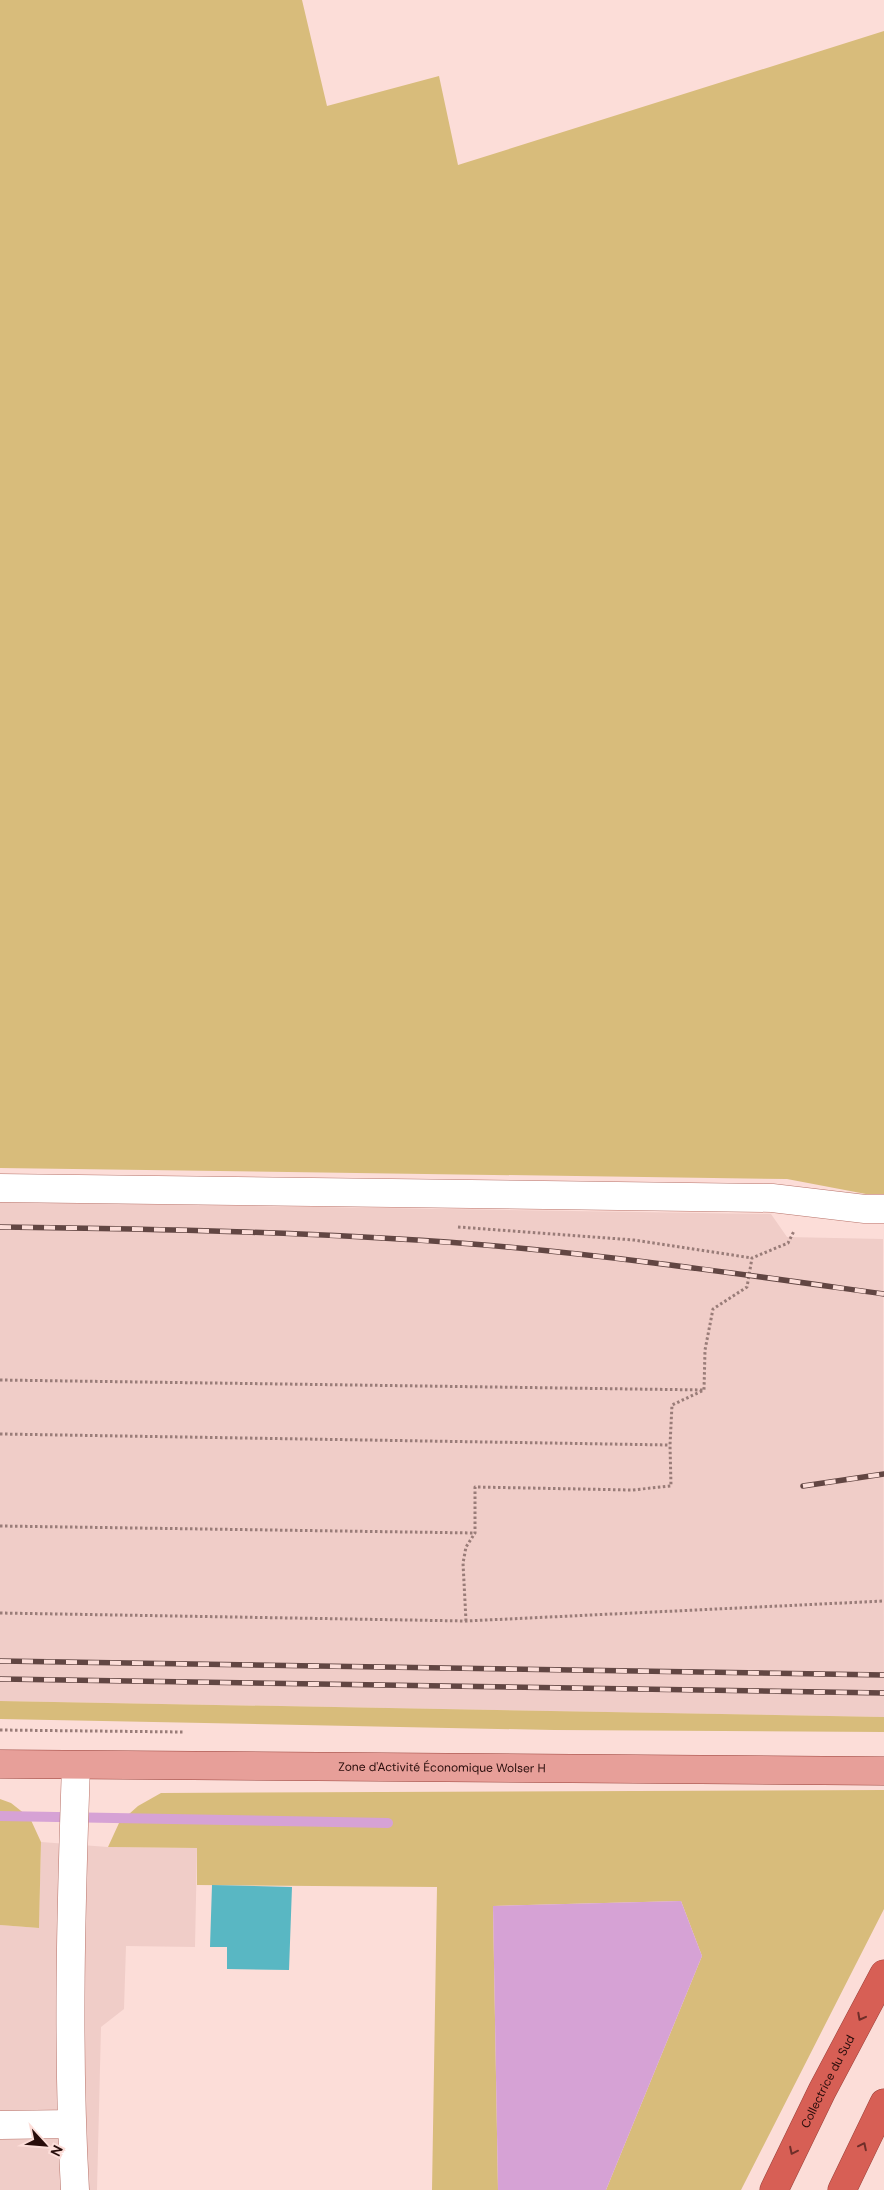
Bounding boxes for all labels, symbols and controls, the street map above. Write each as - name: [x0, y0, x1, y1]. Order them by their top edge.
- street label: Zone d'Activité Économique Wolser H: [338, 1759, 546, 1776]
- one-way arrow: [857, 2011, 867, 2020]
- street label: Collectrice du Sud: [797, 2032, 858, 2131]
- north arrow: [20, 2120, 70, 2170]
- text: N: [46, 2142, 67, 2159]
- one-way arrow: [857, 2142, 867, 2151]
- one-way arrow: [789, 2145, 799, 2154]

